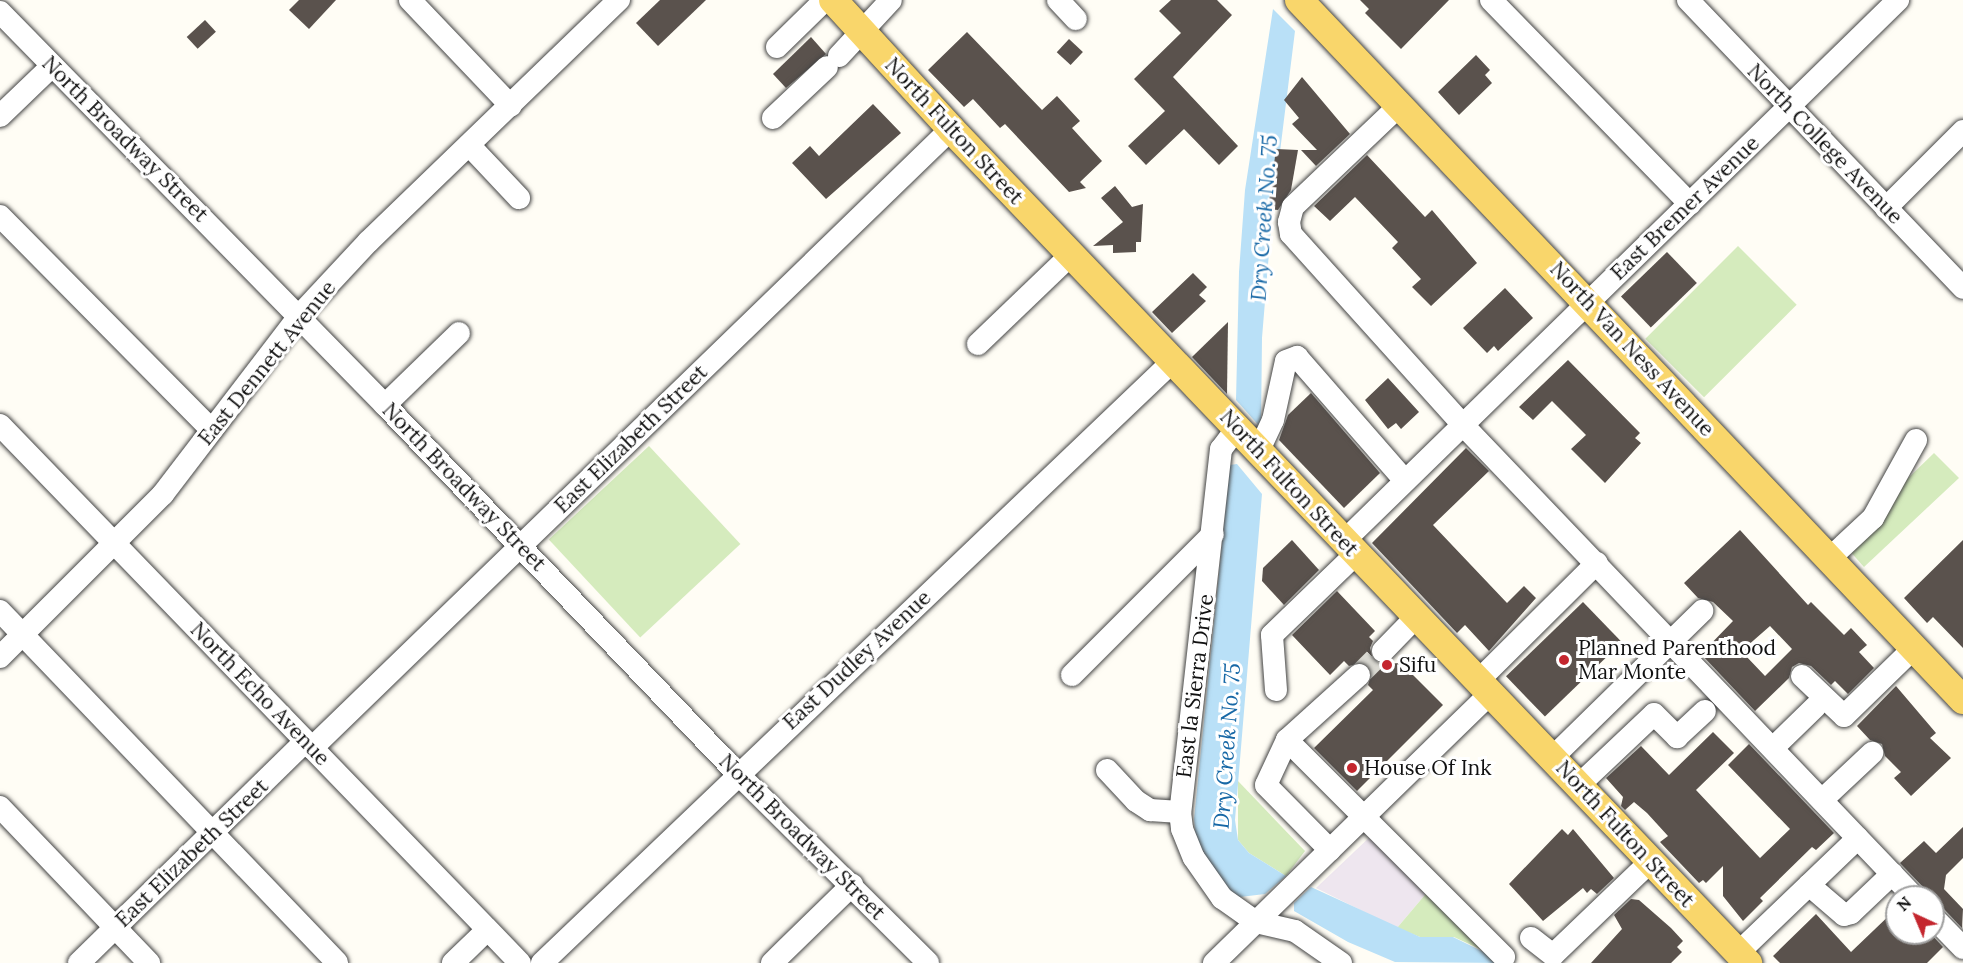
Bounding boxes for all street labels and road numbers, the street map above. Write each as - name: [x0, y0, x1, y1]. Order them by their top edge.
- street label: North Broadway Street: [37, 51, 213, 227]
- street label: North Fulton Street: [880, 52, 1028, 210]
- street label: North College Avenue: [1742, 59, 1908, 229]
- street label: East Bremer Avenue: [1606, 131, 1764, 285]
- street label: North Van Ness Avenue: [1545, 257, 1719, 441]
- street label: East Dennett Avenue: [193, 276, 341, 450]
- street label: East Elizabeth Street: [549, 360, 713, 518]
- street label: North Broadway Street: [377, 398, 551, 576]
- street label: North Fulton Street: [1215, 404, 1363, 562]
- street label: East Dudley Avenue: [778, 585, 936, 735]
- street label: East la Sierra Drive: [1171, 592, 1219, 780]
- street label: North Echo Avenue: [185, 617, 335, 771]
- street label: North Broadway Street: [714, 749, 890, 925]
- street label: North Fulton Street: [1551, 755, 1699, 913]
- street label: East Elizabeth Street: [110, 774, 274, 932]

